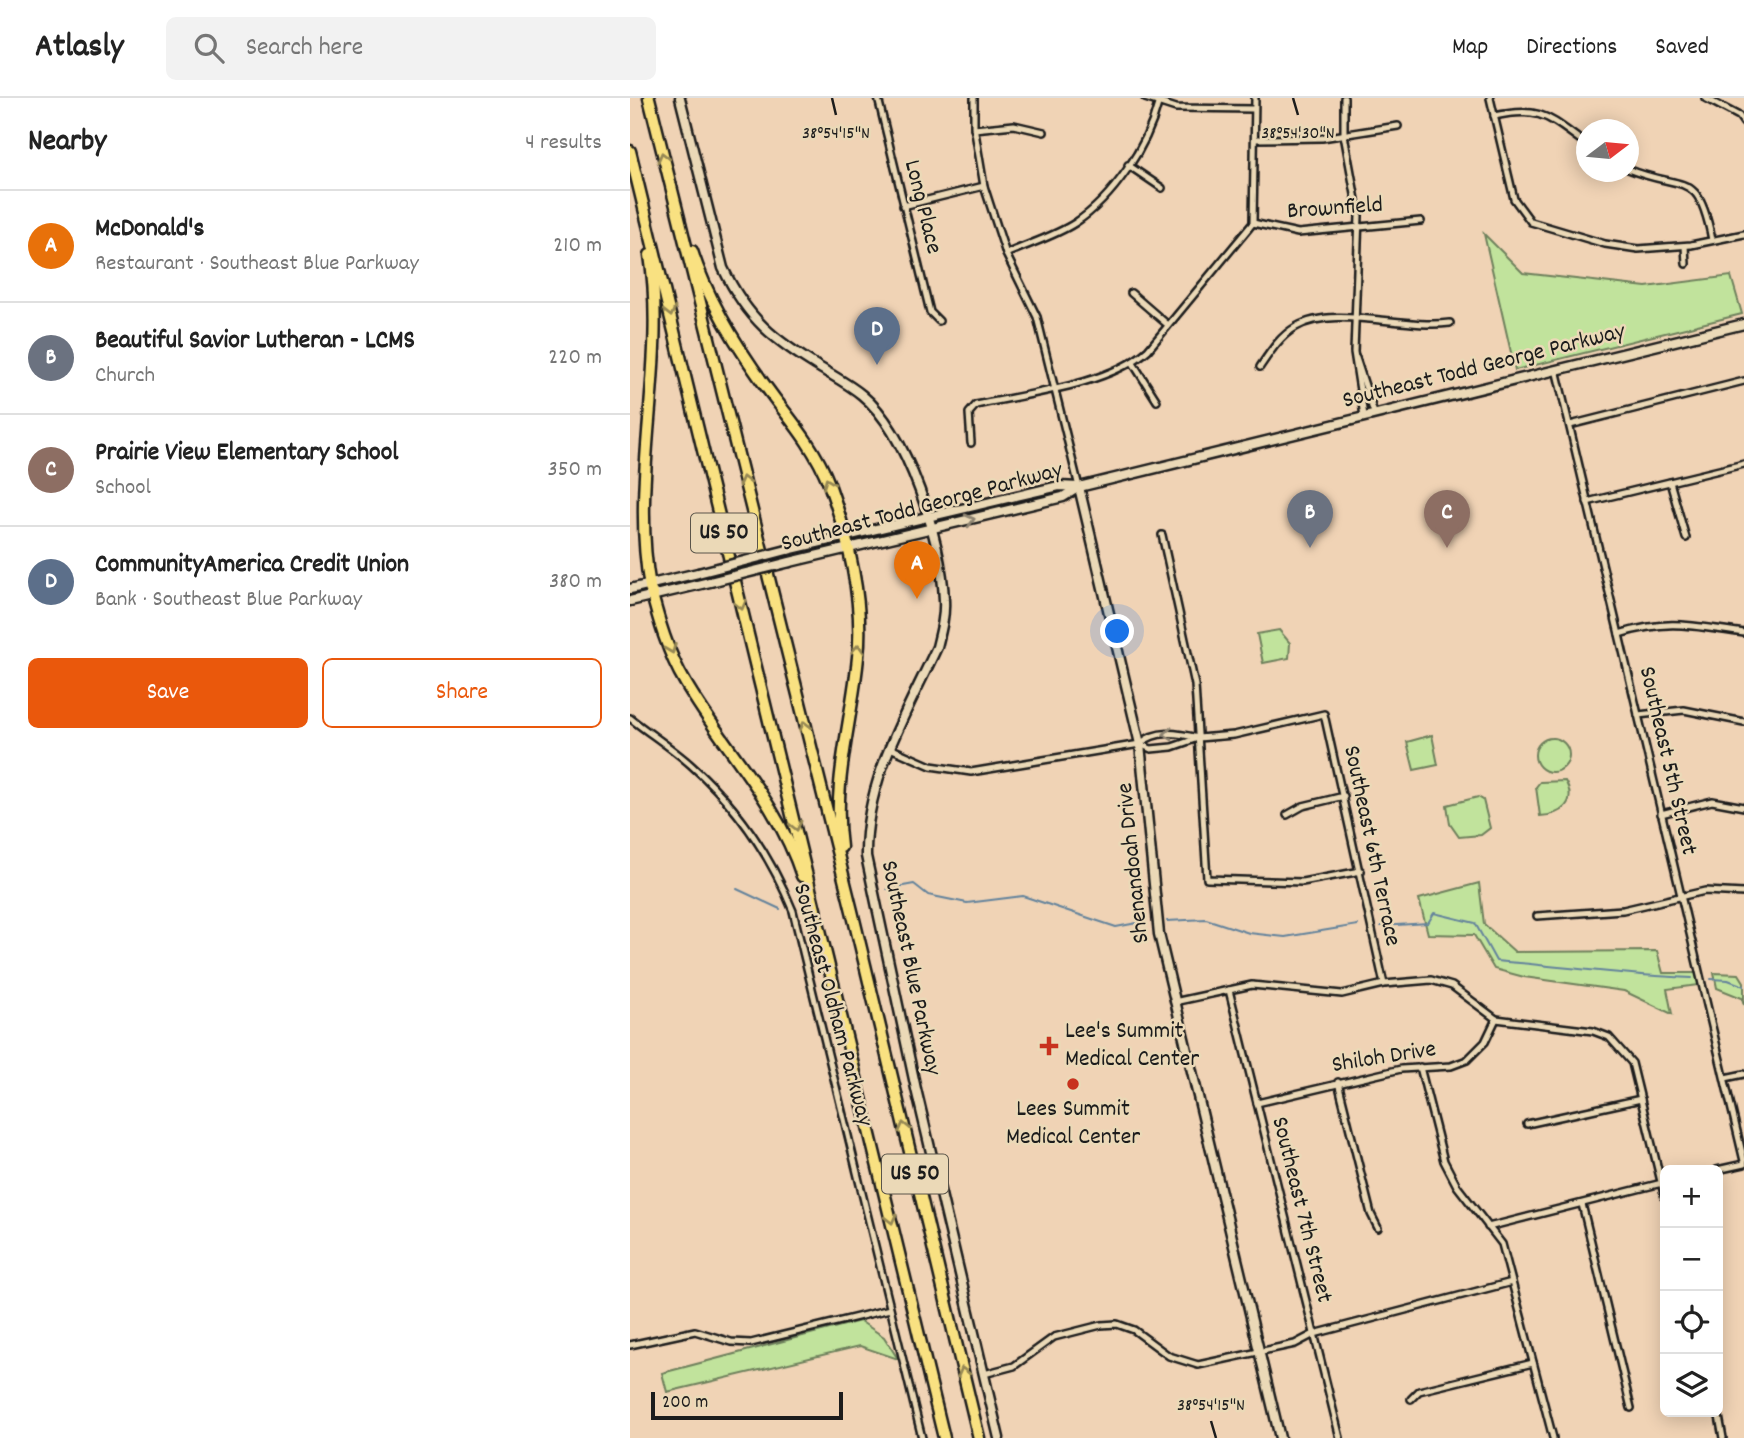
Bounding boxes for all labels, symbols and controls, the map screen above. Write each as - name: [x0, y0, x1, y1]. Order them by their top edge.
- search box: [166, 17, 656, 80]
- text: Atlasly: [35, 25, 124, 72]
- icon: search: [190, 29, 228, 67]
- text: Search here: [246, 30, 363, 67]
- text: Map: [1452, 31, 1488, 65]
- text: Directions: [1526, 31, 1617, 65]
- text: Saved: [1655, 31, 1709, 65]
- north arrow: [1576, 119, 1639, 182]
- text: Nearby: [28, 122, 106, 165]
- text: 38°54'15"N: [802, 122, 870, 147]
- text: 38°54'30"N: [1261, 122, 1335, 147]
- text: 4 results: [525, 127, 602, 160]
- one-way arrow: [657, 151, 671, 163]
- street label: Long Place: [894, 156, 950, 258]
- street label: Brownfield: [1286, 189, 1384, 229]
- text: McDonald's: [95, 211, 204, 248]
- text: A: [45, 230, 57, 263]
- text: 210 m: [553, 230, 602, 263]
- text: Restaurant · Southeast Blue Parkway: [95, 248, 419, 281]
- one-way arrow: [662, 306, 676, 318]
- pin: D: [854, 307, 900, 365]
- street label: Southeast Todd George Parkway: [1339, 315, 1630, 419]
- text: Beautiful Savior Lutheran - LCMS: [95, 323, 415, 360]
- text: B: [46, 342, 56, 375]
- text: 220 m: [548, 342, 602, 375]
- text: Church: [95, 360, 155, 393]
- text: Prairie View Elementary School: [95, 435, 398, 472]
- text: C: [45, 454, 57, 487]
- text: 350 m: [548, 454, 602, 487]
- street label: Southeast Todd George Parkway: [778, 454, 1068, 562]
- text: School: [95, 472, 151, 505]
- one-way arrow: [738, 475, 752, 487]
- one-way arrow: [822, 478, 836, 490]
- pin: B: [1287, 490, 1333, 548]
- pin: C: [1424, 490, 1470, 548]
- road number: US 50: [691, 514, 757, 552]
- one-way arrow: [964, 514, 976, 528]
- pin: A: [894, 541, 940, 599]
- text: CommunityAmerica Credit Union: [95, 547, 409, 584]
- text: D: [45, 566, 57, 599]
- text: 380 m: [549, 566, 602, 599]
- text: Bank · Southeast Blue Parkway: [95, 584, 362, 617]
- one-way arrow: [733, 599, 748, 611]
- your location: [1100, 614, 1134, 648]
- one-way arrow: [663, 642, 677, 654]
- one-way arrow: [851, 643, 866, 654]
- button: Save: [28, 658, 308, 728]
- button: Share: [322, 658, 602, 728]
- street label: Southeast 5th Street: [1629, 663, 1705, 859]
- one-way arrow: [799, 720, 813, 732]
- one-way arrow: [1162, 726, 1173, 741]
- street label: Southeast 6th Terrace: [1333, 743, 1409, 949]
- street label: Shenandoah Drive: [1109, 781, 1159, 945]
- one-way arrow: [788, 820, 802, 832]
- street label: Southeast Blue Parkway: [871, 858, 950, 1080]
- street label: Southeast Oldham Parkway: [783, 880, 881, 1131]
- place label: Lee's Summit Medical Center: [1065, 1015, 1199, 1077]
- street label: Shiloh Drive: [1329, 1033, 1439, 1083]
- marker: Lee's Summit Medical Center: [1039, 1036, 1059, 1056]
- marker: Lees Summit Medical Center: [1065, 1076, 1081, 1092]
- place label: Lees Summit Medical Center: [1006, 1093, 1140, 1155]
- street label: Southeast 7th Street: [1261, 1113, 1341, 1307]
- one-way arrow: [898, 1121, 912, 1133]
- road number: US 50: [882, 1154, 948, 1194]
- map controls: [1660, 1165, 1723, 1417]
- button: +: [1660, 1165, 1723, 1228]
- one-way arrow: [883, 1213, 898, 1225]
- button: −: [1660, 1228, 1723, 1291]
- button: locate: [1660, 1291, 1723, 1354]
- button: layers: [1660, 1354, 1723, 1417]
- one-way arrow: [957, 1366, 971, 1378]
- scale bar: [651, 1389, 844, 1421]
- text: 200 m: [662, 1390, 708, 1417]
- text: 38°54'15"N: [1177, 1394, 1245, 1419]

